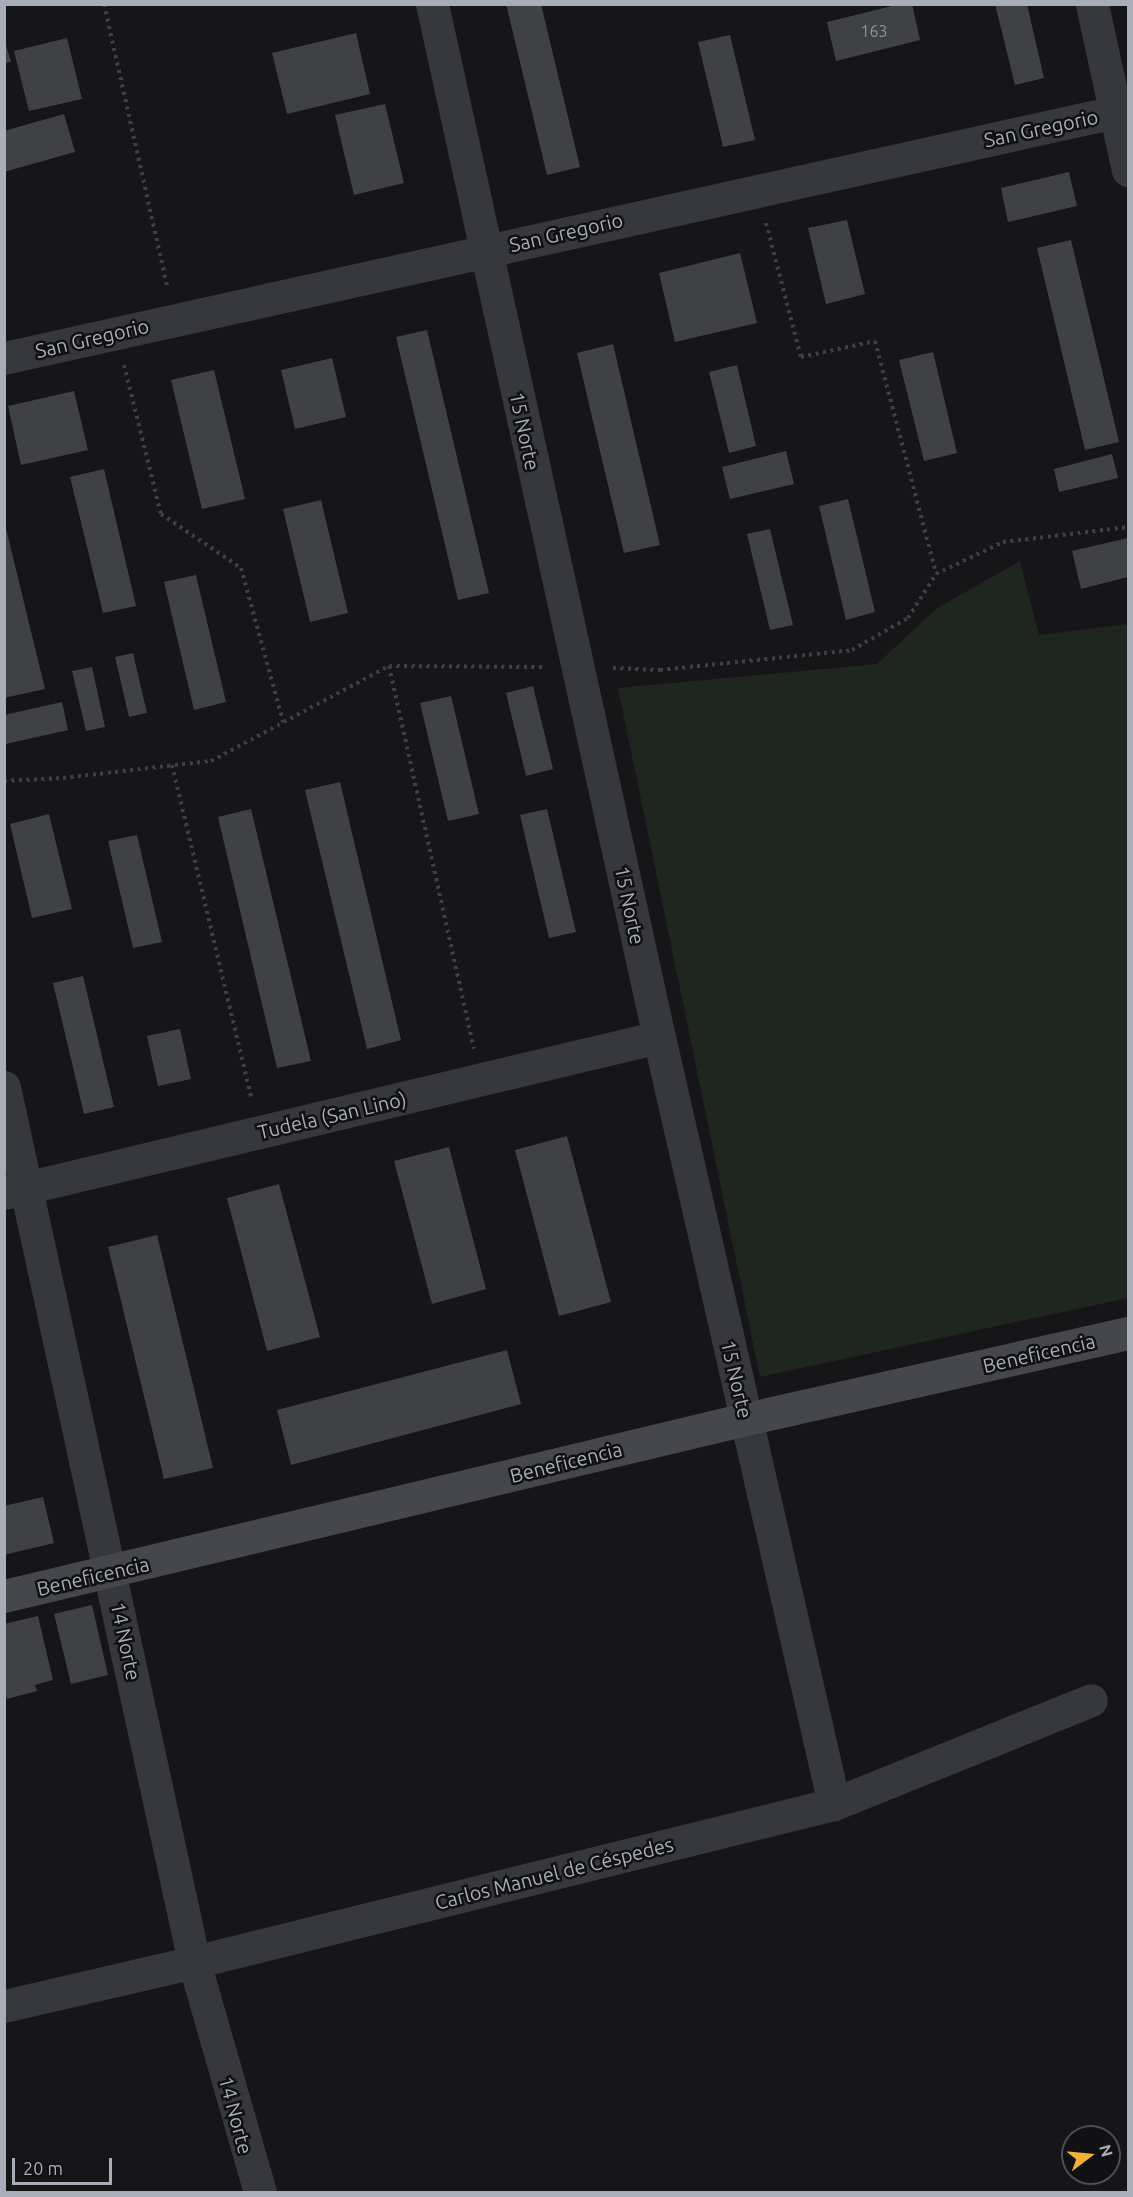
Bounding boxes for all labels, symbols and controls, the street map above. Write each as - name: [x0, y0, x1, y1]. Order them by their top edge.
- house number: 163: [860, 21, 888, 41]
- street label: San Gregorio: [982, 104, 1100, 152]
- street label: San Gregorio: [507, 207, 625, 257]
- street label: San Gregorio: [33, 313, 151, 363]
- street label: 15 Norte: [505, 390, 545, 472]
- street label: 15 Norte: [610, 864, 650, 946]
- street label: Tudela (San Lino): [255, 1086, 409, 1144]
- street label: Beneficencia: [980, 1328, 1098, 1378]
- street label: 15 Norte: [716, 1338, 758, 1420]
- street label: Beneficencia: [507, 1436, 625, 1488]
- street label: Beneficencia: [34, 1551, 152, 1601]
- street label: 14 Norte: [106, 1600, 146, 1682]
- street label: Carlos Manuel de Céspedes: [432, 1832, 676, 1914]
- street label: 14 Norte: [214, 2073, 258, 2157]
- north arrow: [1061, 2125, 1121, 2185]
- text: N: [1096, 2142, 1117, 2159]
- scale bar: [15, 2146, 116, 2184]
- text: 20 m: [23, 2158, 63, 2178]

